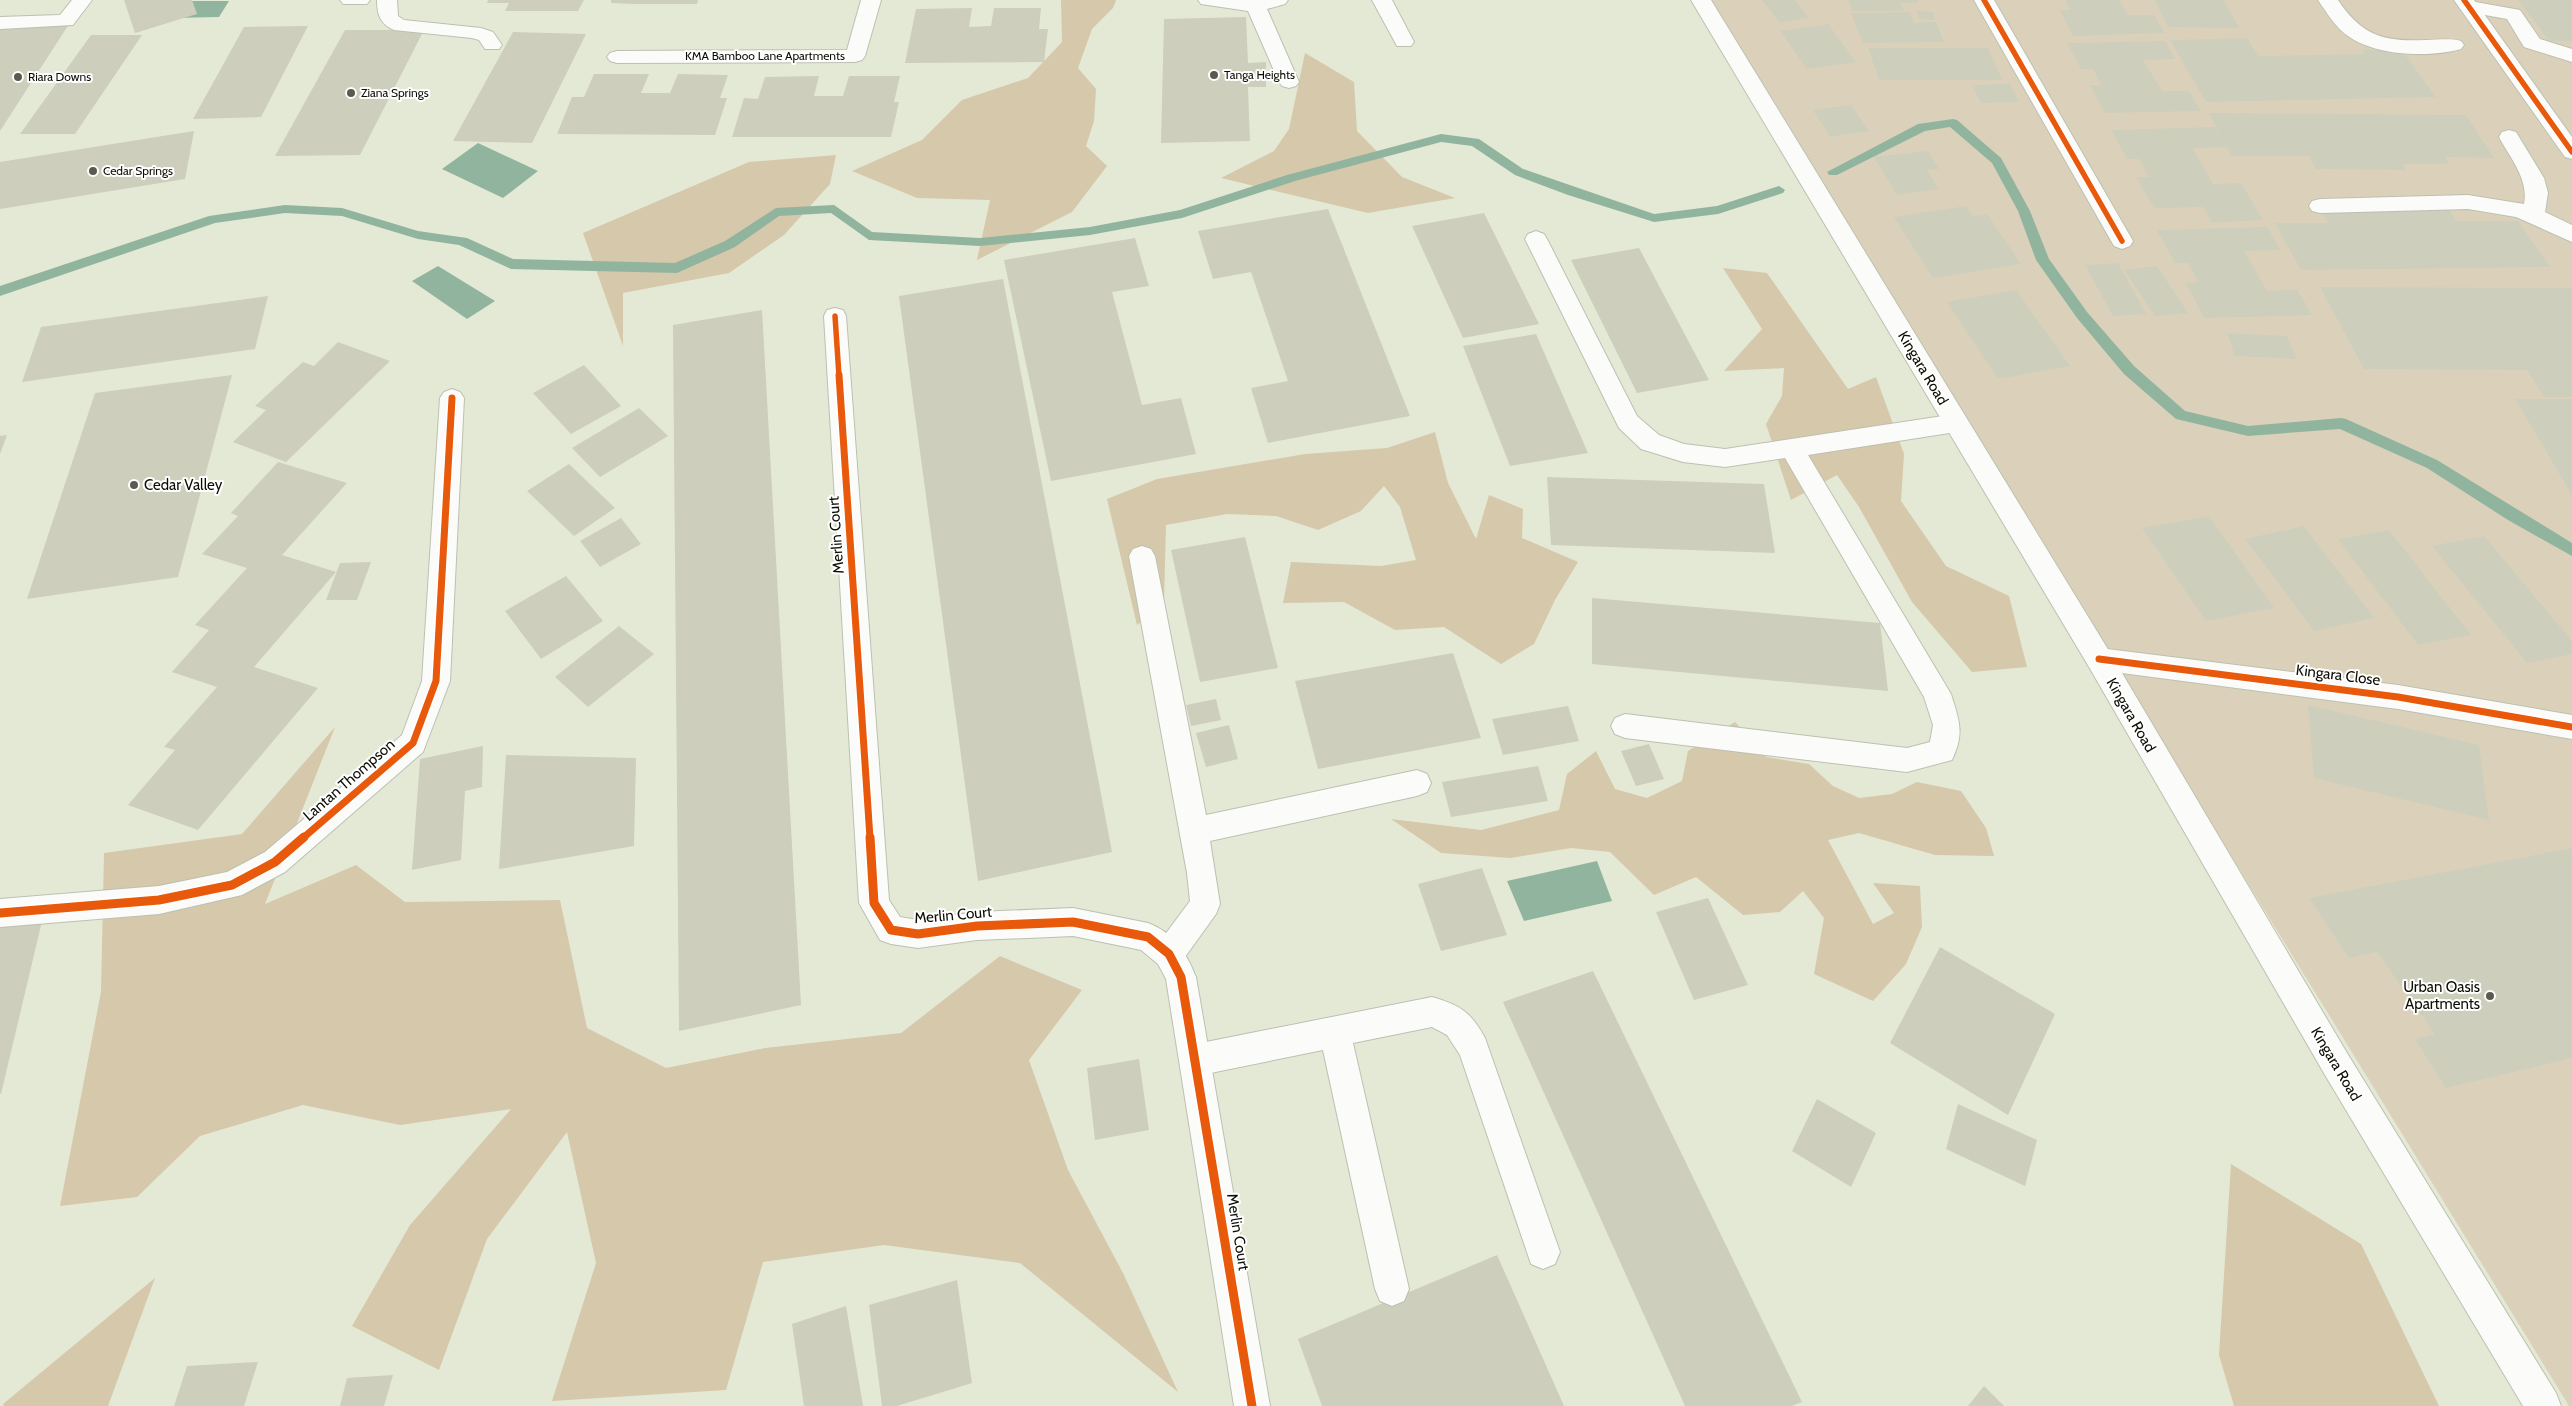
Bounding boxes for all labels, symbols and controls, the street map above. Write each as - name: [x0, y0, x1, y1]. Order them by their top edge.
- street label: KMA Bamboo Lane Apartments: [685, 48, 845, 63]
- place label: Tanga Heights: [1224, 67, 1295, 82]
- place label: Riara Downs: [28, 69, 91, 84]
- marker: Tanga Heights: [1208, 69, 1220, 81]
- marker: Riara Downs: [12, 71, 24, 83]
- place label: Ziana Springs: [361, 85, 429, 100]
- marker: Ziana Springs: [345, 87, 357, 99]
- place label: Cedar Springs: [103, 163, 173, 178]
- marker: Cedar Springs: [87, 165, 99, 177]
- street label: Kingara Road: [1894, 328, 1952, 408]
- place label: Cedar Valley: [144, 476, 223, 494]
- marker: Cedar Valley: [128, 479, 140, 491]
- street label: Merlin Court: [824, 496, 848, 574]
- street label: Kingara Close: [2295, 661, 2382, 689]
- street label: Kingara Road: [2102, 675, 2160, 755]
- street label: Lantan Thompson: [299, 735, 399, 825]
- street label: Merlin Court: [913, 903, 993, 927]
- place label: Urban Oasis Apartments: [2403, 978, 2480, 1013]
- marker: Urban Oasis Apartments: [2484, 990, 2496, 1002]
- street label: Kingara Road: [2307, 1024, 2365, 1104]
- street label: Merlin Court: [1223, 1192, 1253, 1272]

